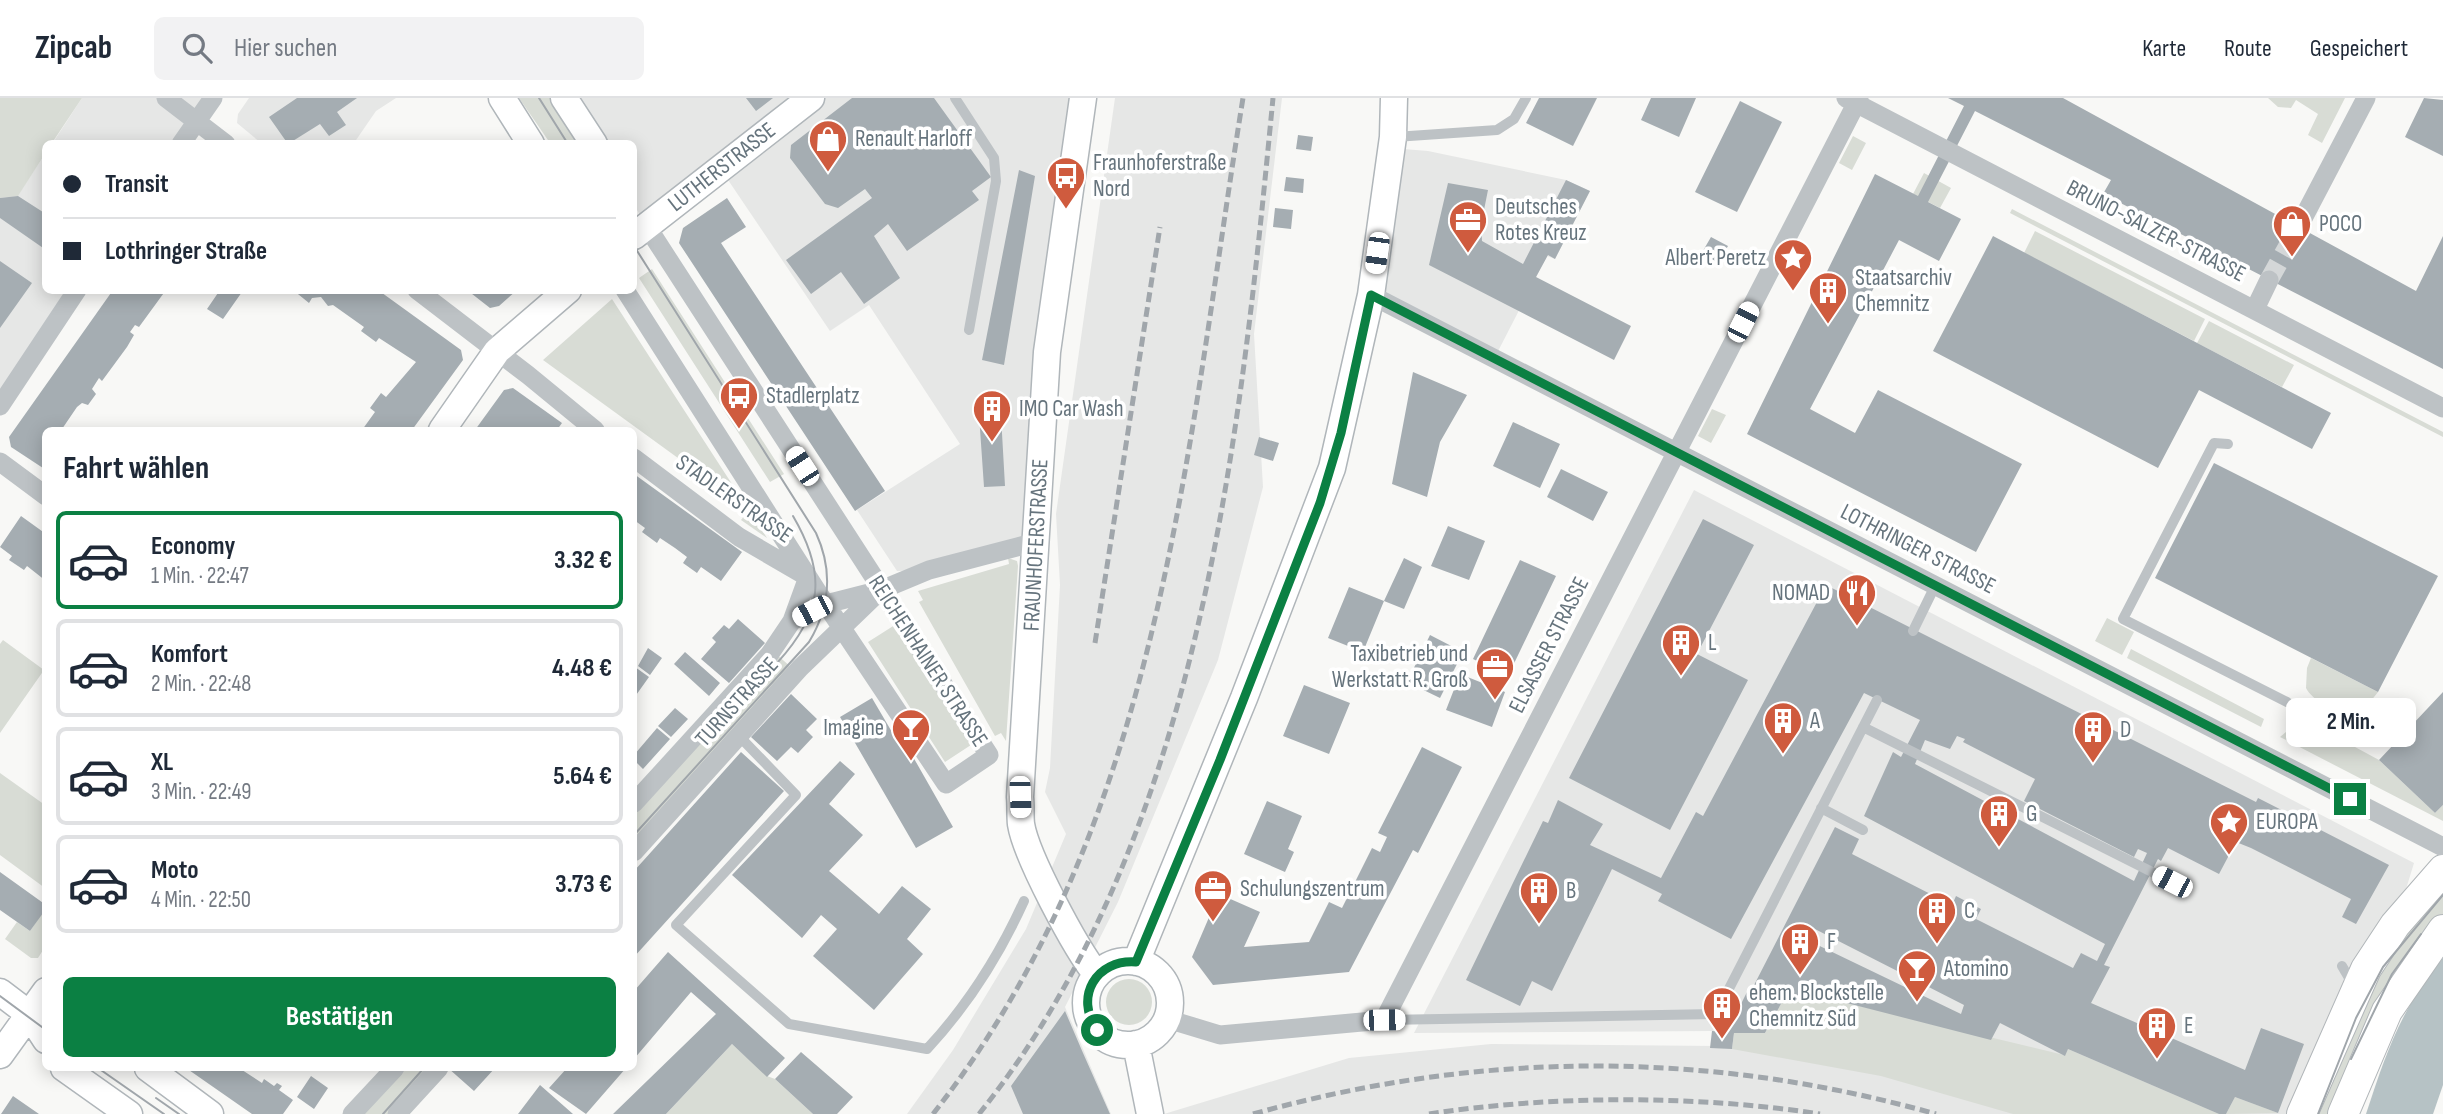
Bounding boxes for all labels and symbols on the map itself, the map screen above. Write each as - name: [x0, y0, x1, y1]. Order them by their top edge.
- street label: LUTHERSTRASSE: [663, 116, 781, 218]
- shop icon: Renault Harloff: [807, 118, 849, 173]
- place label: Renault Harloff: [855, 125, 973, 153]
- place label: Fraunhoferstraße Nord: [1093, 149, 1226, 203]
- bus stop icon: Fraunhoferstraße Nord: [1045, 155, 1087, 210]
- street label: BRUNO-SALZER-STRASSE: [2062, 174, 2250, 288]
- place label: Deutsches Rotes Kreuz: [1495, 193, 1587, 247]
- office icon: Deutsches Rotes Kreuz: [1447, 199, 1489, 254]
- shop icon: POCO: [2271, 203, 2313, 258]
- place label: POCO: [2319, 210, 2362, 238]
- car: [1364, 231, 1391, 275]
- place icon: Albert Peretz: [1772, 237, 1814, 292]
- place label: Albert Peretz: [1664, 244, 1766, 272]
- place label: Staatsarchiv Chemnitz: [1855, 264, 1952, 318]
- building icon: Staatsarchiv Chemnitz: [1807, 270, 1849, 325]
- car: [1725, 299, 1762, 345]
- bus stop icon: Stadlerplatz: [718, 375, 760, 430]
- place label: Stadlerplatz: [766, 382, 859, 410]
- building icon: IMO Car Wash: [971, 388, 1013, 443]
- place label: IMO Car Wash: [1019, 395, 1124, 423]
- car: [782, 443, 823, 489]
- street label: STADLERSTRASSE: [670, 449, 798, 549]
- street label: FRAUNHOFERSTRASSE: [1018, 458, 1054, 632]
- street label: LOTHRINGER STRASSE: [1836, 498, 2000, 600]
- street label: REICHENHAINER STRASSE: [862, 570, 994, 752]
- street label: ELSASSER STRASSE: [1503, 572, 1595, 718]
- restaurant icon: NOMAD: [1836, 572, 1878, 627]
- place label: NOMAD: [1772, 579, 1830, 607]
- car: [789, 592, 836, 630]
- building icon: L: [1660, 622, 1702, 677]
- place label: L: [1708, 629, 1717, 657]
- place label: Taxibetrieb und Werkstatt R. Groß: [1332, 640, 1468, 694]
- office icon: Taxibetrieb und Werkstatt R. Groß: [1474, 646, 1516, 701]
- street label: TURNSTRASSE: [689, 651, 785, 753]
- callout: 2 Min.: [2285, 698, 2415, 746]
- building icon: A: [1762, 700, 1804, 755]
- bar icon: Imagine: [890, 707, 932, 762]
- place label: A: [1809, 707, 1820, 735]
- building icon: D: [2072, 709, 2114, 764]
- place label: Imagine: [823, 714, 884, 742]
- place label: D: [2120, 716, 2131, 744]
- car: [1009, 776, 1032, 818]
- route end: [2334, 783, 2366, 815]
- building icon: G: [1978, 793, 2020, 848]
- place label: G: [2026, 800, 2038, 828]
- place icon: EUROPA: [2208, 801, 2250, 856]
- place label: EUROPA: [2256, 808, 2318, 836]
- car: [2149, 863, 2196, 901]
- office icon: Schulungszentrum: [1192, 868, 1234, 923]
- building icon: B: [1518, 870, 1560, 925]
- place label: Schulungszentrum: [1240, 875, 1385, 903]
- place label: B: [1566, 877, 1576, 905]
- building icon: C: [1916, 890, 1958, 945]
- place label: C: [1964, 897, 1975, 925]
- building icon: F: [1779, 921, 1821, 976]
- place label: F: [1827, 928, 1836, 956]
- bar icon: Atomino: [1896, 948, 1938, 1003]
- place label: Atomino: [1943, 955, 2009, 983]
- place label: ehem. Blockstelle Chemnitz Süd: [1749, 979, 1884, 1033]
- building icon: ehem. Blockstelle Chemnitz Süd: [1701, 985, 1743, 1040]
- building icon: E: [2136, 1005, 2178, 1060]
- car: [1363, 1009, 1406, 1031]
- place label: E: [2184, 1012, 2193, 1040]
- route start: [1081, 1014, 1113, 1046]

